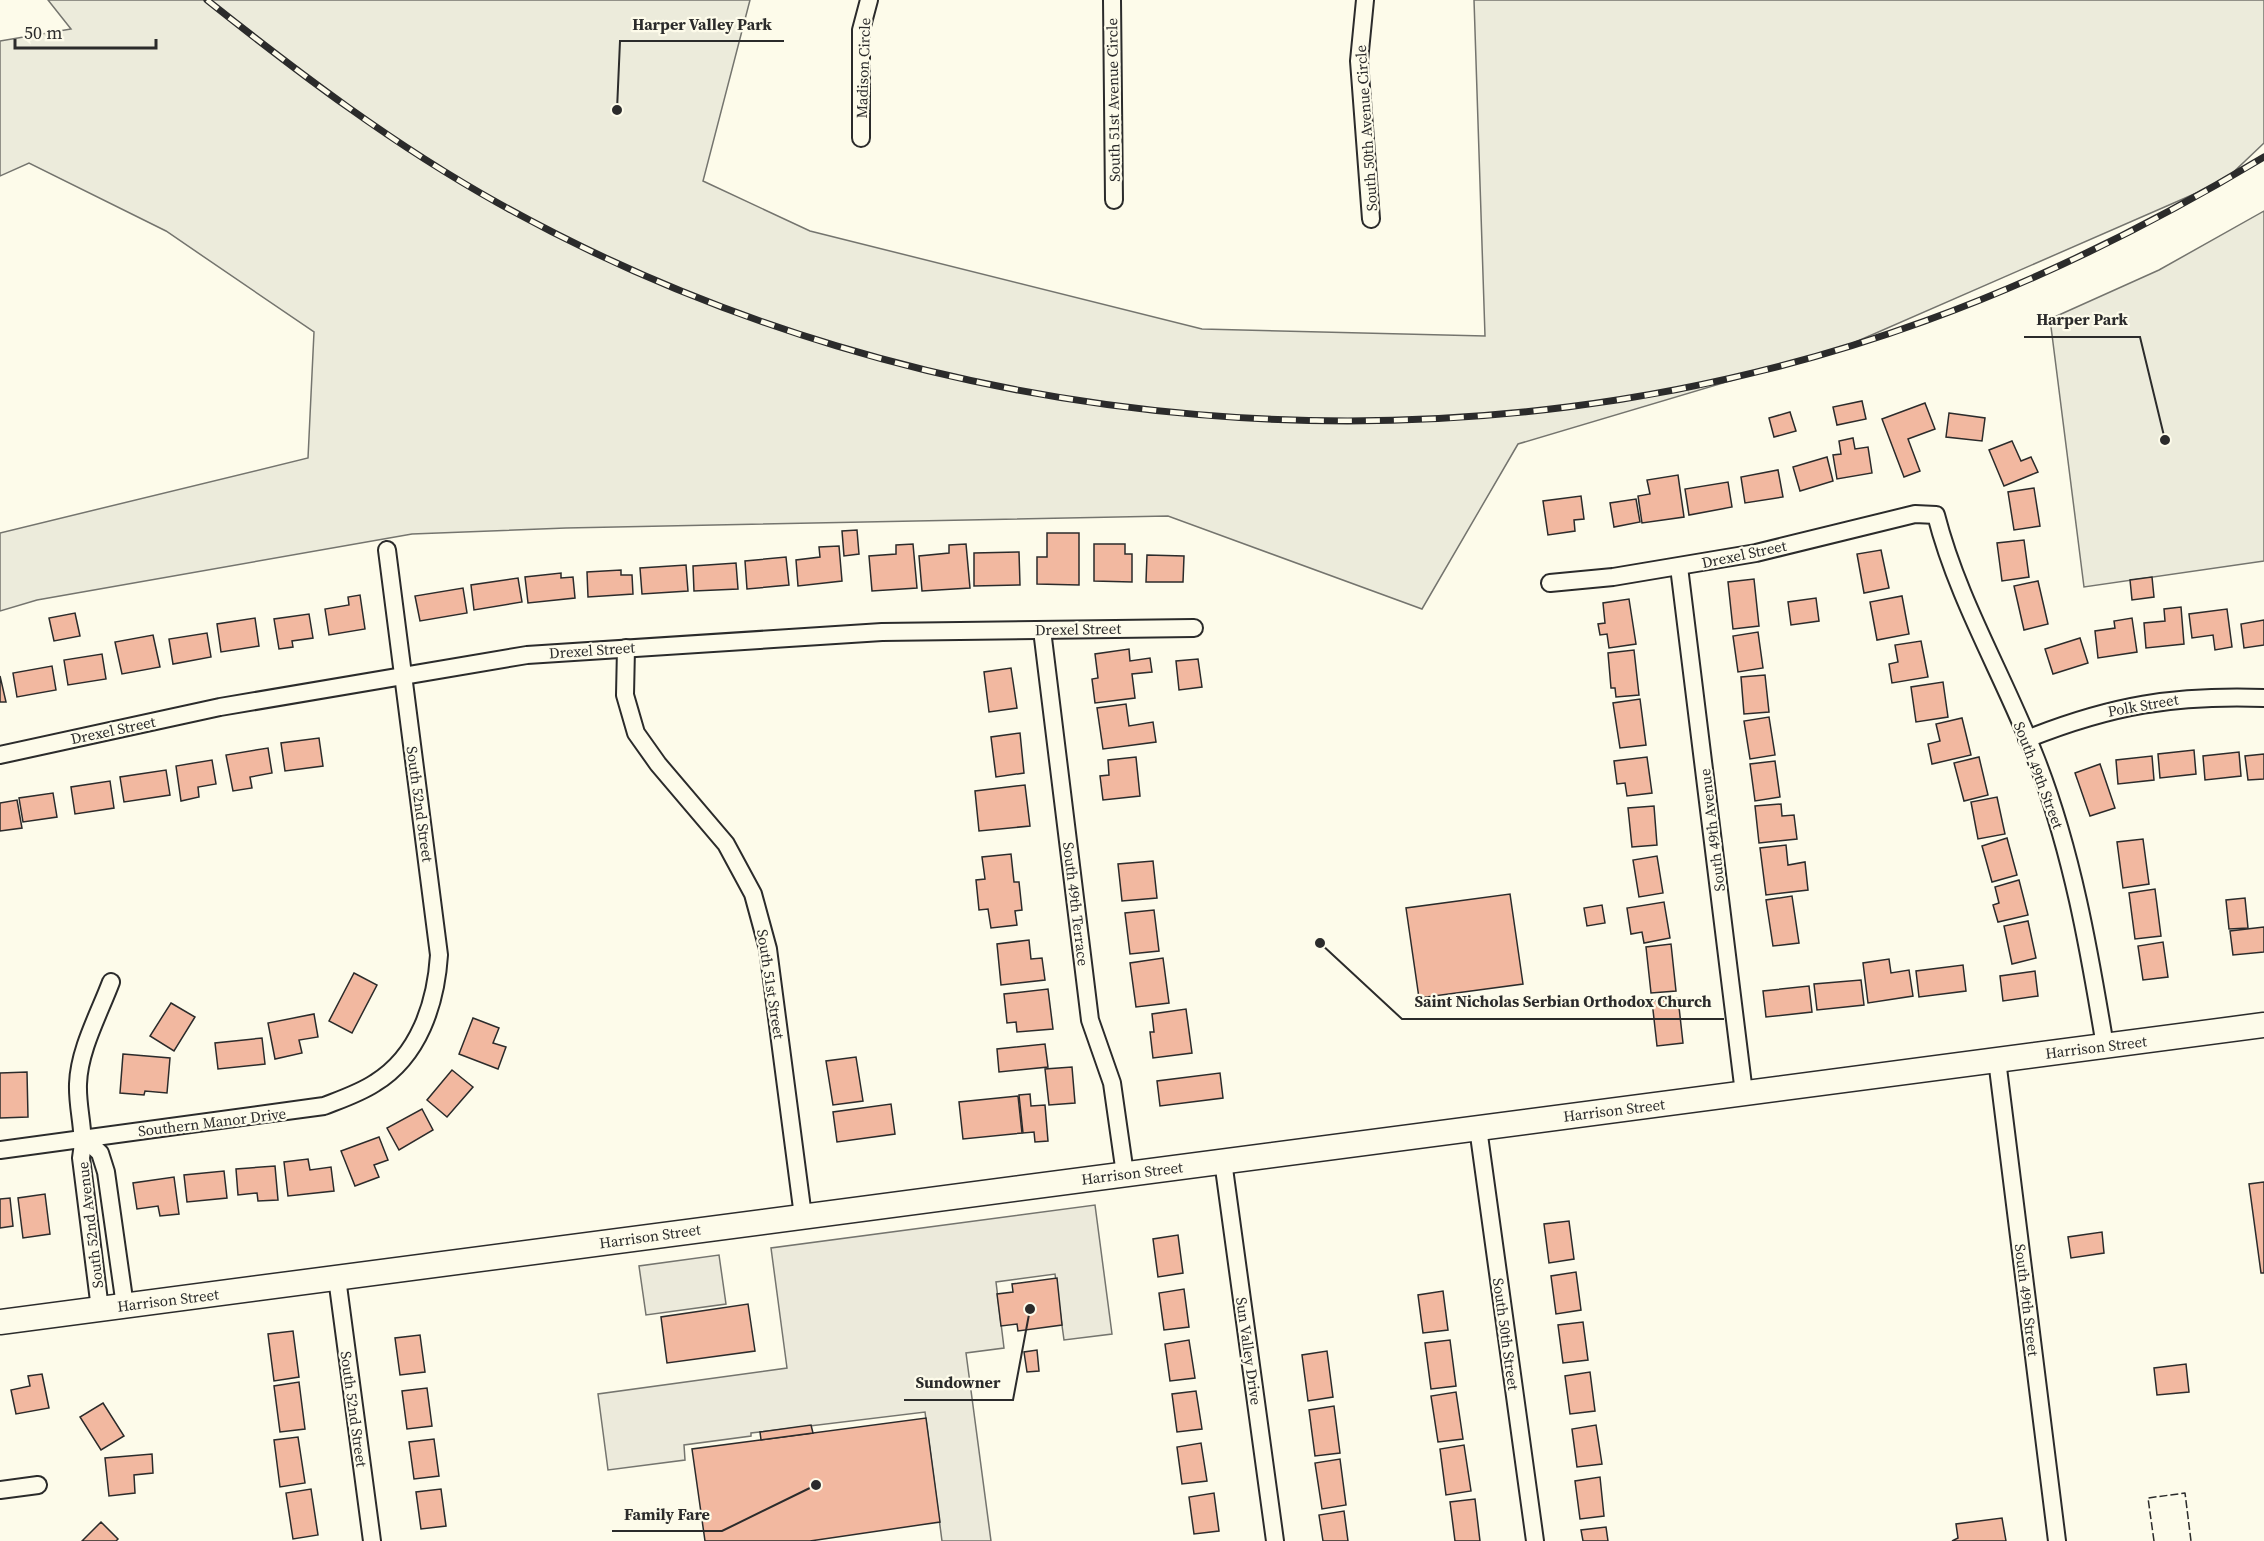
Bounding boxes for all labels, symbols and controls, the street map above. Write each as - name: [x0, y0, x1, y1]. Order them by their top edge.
- callout: Harper Valley Park: [620, 7, 784, 41]
- scale bar: [15, 12, 156, 50]
- text: Harper Valley Park: [632, 13, 772, 35]
- street label: Madison Circle: [851, 17, 875, 119]
- street label: South 51st Avenue Circle: [1101, 18, 1125, 182]
- text: 50 m: [24, 20, 62, 45]
- street label: South 50th Avenue Circle: [1350, 44, 1382, 212]
- callout: Harper Park: [2024, 303, 2140, 337]
- text: Harper Park: [2036, 308, 2128, 330]
- street label: Drexel Street: [1700, 535, 1789, 573]
- street label: Drexel Street: [1035, 618, 1121, 640]
- street label: Drexel Street: [548, 637, 636, 663]
- street label: Polk Street: [2106, 688, 2180, 722]
- street label: Drexel Street: [69, 711, 158, 749]
- street label: South 49th Street: [2009, 718, 2069, 832]
- street label: South 52nd Street: [401, 745, 439, 863]
- street label: South 49th Avenue: [1694, 767, 1730, 893]
- street label: South 49th Terrace: [1058, 841, 1094, 968]
- street label: South 51st Street: [752, 928, 790, 1040]
- callout: Saint Nicholas Serbian Orthodox Church: [1402, 985, 1724, 1019]
- text: Saint Nicholas Serbian Orthodox Church: [1414, 990, 1712, 1012]
- street label: Harrison Street: [2044, 1030, 2148, 1064]
- street label: Harrison Street: [1562, 1093, 1666, 1127]
- street label: Southern Manor Drive: [137, 1102, 288, 1142]
- street label: Harrison Street: [1080, 1156, 1184, 1190]
- street label: South 52nd Avenue: [72, 1160, 108, 1289]
- street label: Harrison Street: [598, 1218, 702, 1254]
- street label: South 49th Street: [2010, 1243, 2044, 1358]
- street label: South 50th Street: [1488, 1277, 1524, 1392]
- street label: Harrison Street: [116, 1283, 220, 1317]
- street label: Sun Valley Drive: [1231, 1296, 1267, 1407]
- street label: South 52nd Street: [335, 1350, 373, 1468]
- callout: Sundowner: [904, 1366, 1013, 1400]
- text: Sundowner: [916, 1371, 1001, 1393]
- callout: Family Fare: [612, 1497, 722, 1531]
- text: Family Fare: [624, 1503, 710, 1525]

